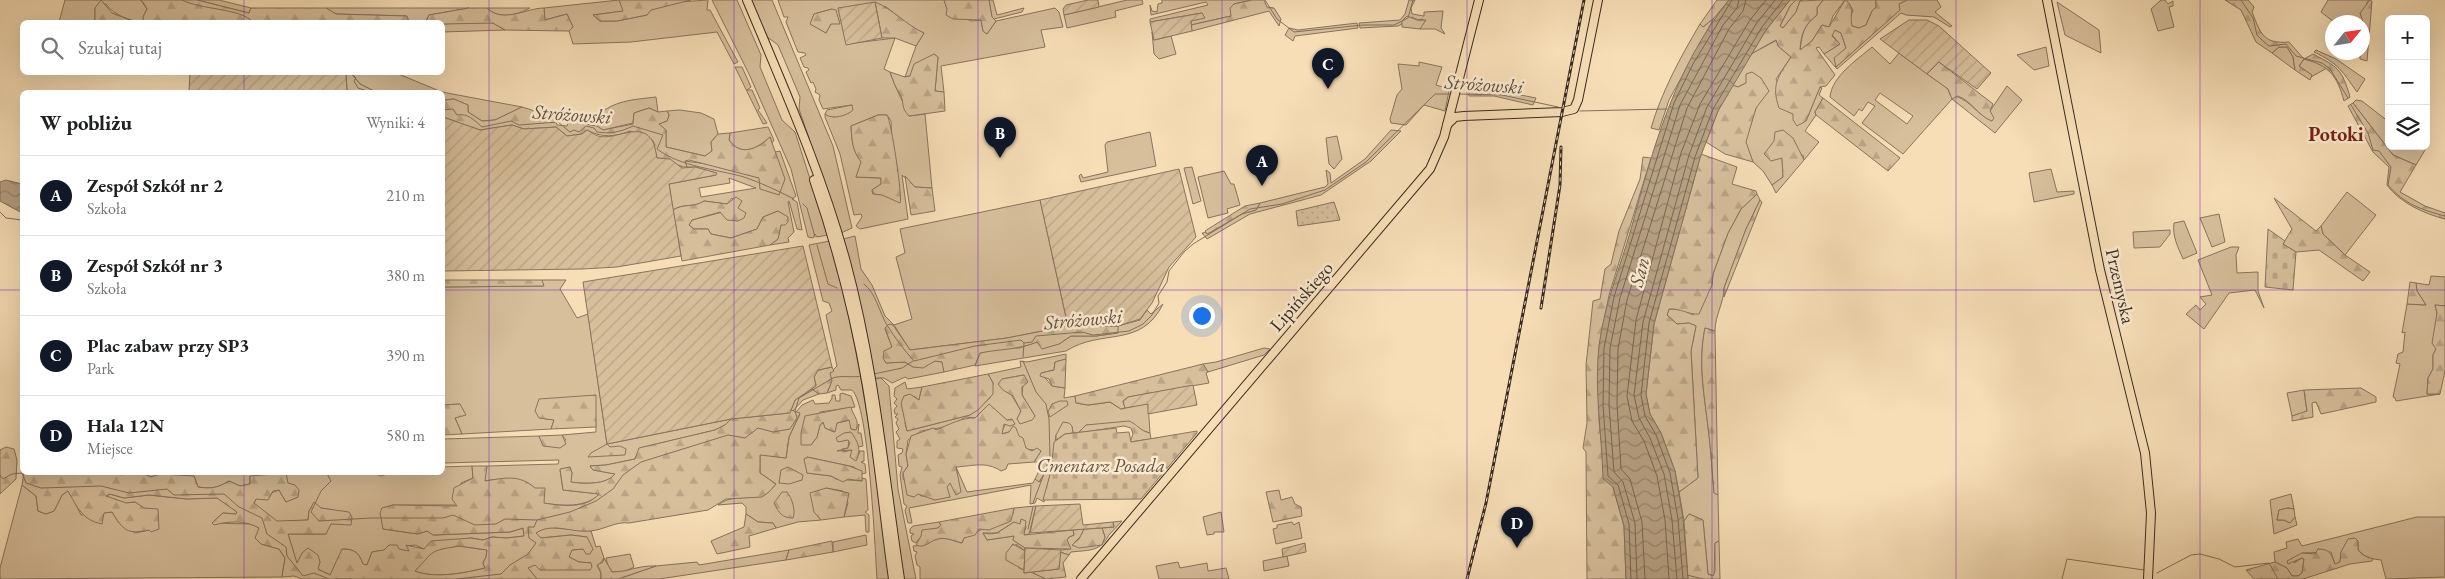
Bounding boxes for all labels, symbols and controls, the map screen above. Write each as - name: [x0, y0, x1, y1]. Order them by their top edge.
- north arrow: [2325, 15, 2370, 60]
- map controls: [2385, 15, 2430, 150]
- button: +: [2385, 15, 2430, 60]
- search box: [20, 20, 445, 75]
- icon: search: [38, 34, 66, 62]
- text: Szukaj tutaj: [78, 35, 162, 60]
- pin: C: [1312, 48, 1344, 89]
- button: −: [2385, 60, 2430, 105]
- water label: Stróżowski: [1443, 68, 1525, 100]
- water label: Stróżowski: [531, 98, 613, 130]
- button: layers: [2385, 105, 2430, 150]
- text: W pobliżu: [40, 109, 132, 136]
- text: Wyniki: 4: [366, 112, 425, 133]
- pin: B: [984, 117, 1016, 158]
- district label: Potoki: [2308, 121, 2364, 147]
- pin: A: [1246, 145, 1278, 186]
- text: Zespół Szkół nr 2: [87, 173, 223, 198]
- text: A: [50, 185, 62, 206]
- text: 210 m: [386, 185, 425, 206]
- text: Szkoła: [87, 198, 127, 219]
- street label: Przemyska: [2100, 246, 2141, 327]
- text: Zespół Szkół nr 3: [87, 253, 223, 278]
- water label: San: [1622, 254, 1655, 290]
- street label: Lipińskiego: [1264, 256, 1339, 337]
- text: B: [51, 265, 61, 286]
- text: 380 m: [386, 265, 425, 286]
- text: Szkoła: [87, 278, 127, 299]
- water label: Stróżowski: [1042, 303, 1124, 335]
- your location: [1189, 303, 1215, 329]
- text: Plac zabaw przy SP3: [87, 333, 249, 358]
- text: C: [50, 345, 62, 366]
- text: 390 m: [386, 345, 425, 366]
- text: Park: [87, 358, 114, 379]
- text: Hala 12N: [87, 413, 164, 438]
- text: D: [50, 425, 62, 446]
- text: 580 m: [386, 425, 425, 446]
- text: Miejsce: [87, 438, 133, 459]
- park label: Cmentarz Posada: [1037, 453, 1165, 478]
- pin: D: [1501, 507, 1533, 548]

